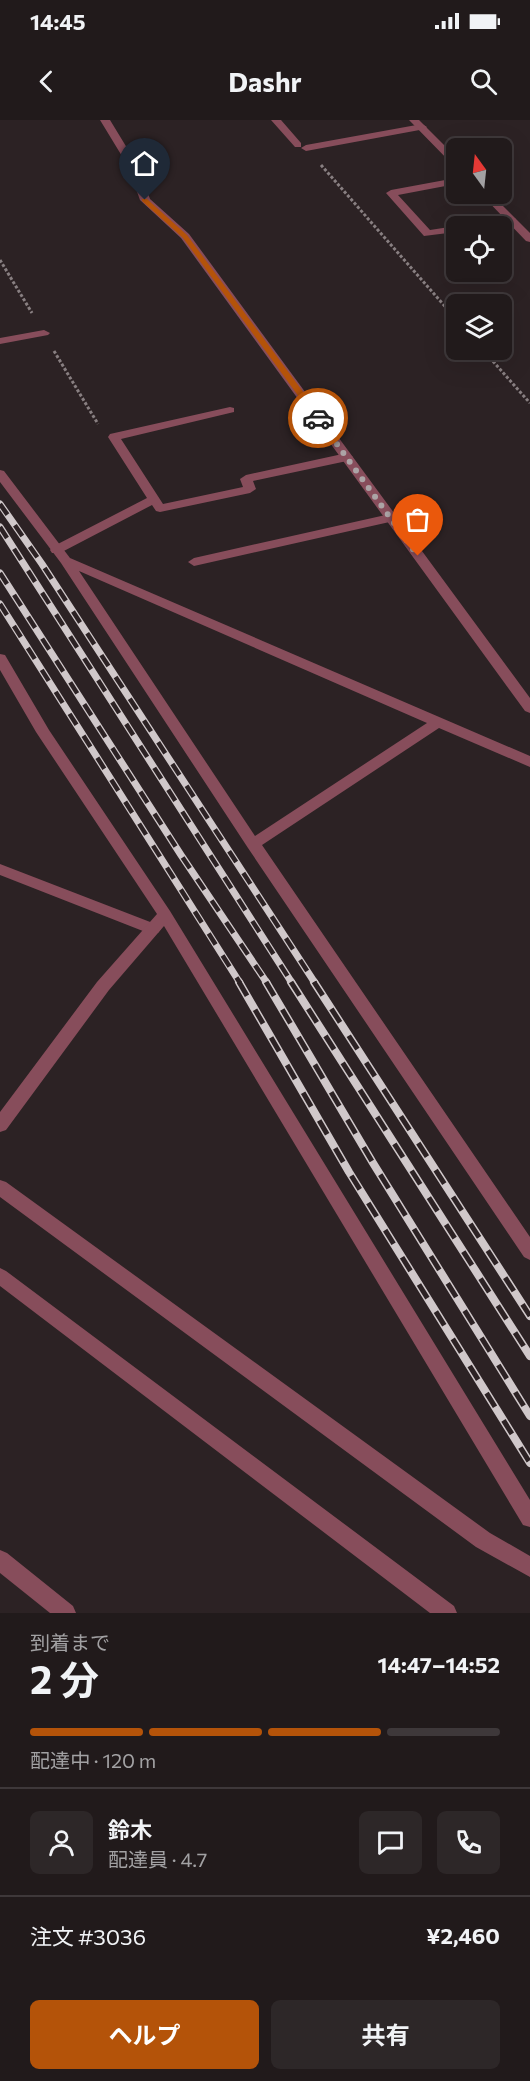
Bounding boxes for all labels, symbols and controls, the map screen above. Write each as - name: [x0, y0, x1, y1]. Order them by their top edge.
- text: 14:45: [30, 8, 86, 35]
- icon: back: [30, 65, 63, 98]
- text: Dashr: [228, 65, 302, 98]
- icon: search: [467, 65, 500, 98]
- pin: [119, 138, 170, 200]
- north arrow: [446, 138, 512, 204]
- map controls: [446, 138, 512, 360]
- icon: home: [128, 147, 161, 180]
- button: locate: [446, 216, 512, 282]
- button: layers: [446, 294, 512, 360]
- courier: [288, 388, 348, 448]
- icon: car: [302, 402, 335, 435]
- pin: [392, 494, 443, 556]
- icon: bag: [401, 503, 434, 536]
- text: 到着まで: [30, 1630, 110, 1654]
- text: 14:47–14:52: [377, 1651, 500, 1678]
- text: 2 分: [30, 1654, 99, 1702]
- text: 配達中 · 120 m: [30, 1748, 156, 1772]
- button: person: [30, 1811, 93, 1874]
- button: chat: [359, 1811, 422, 1874]
- button: phone: [437, 1811, 500, 1874]
- text: 鈴木: [108, 1816, 152, 1843]
- text: 配達員 · 4.7: [108, 1847, 207, 1871]
- text: ¥2,460: [426, 1922, 500, 1949]
- text: 注文 #3036: [30, 1923, 146, 1950]
- button: ヘルプ: [30, 2000, 259, 2069]
- button: 共有: [271, 2000, 500, 2069]

